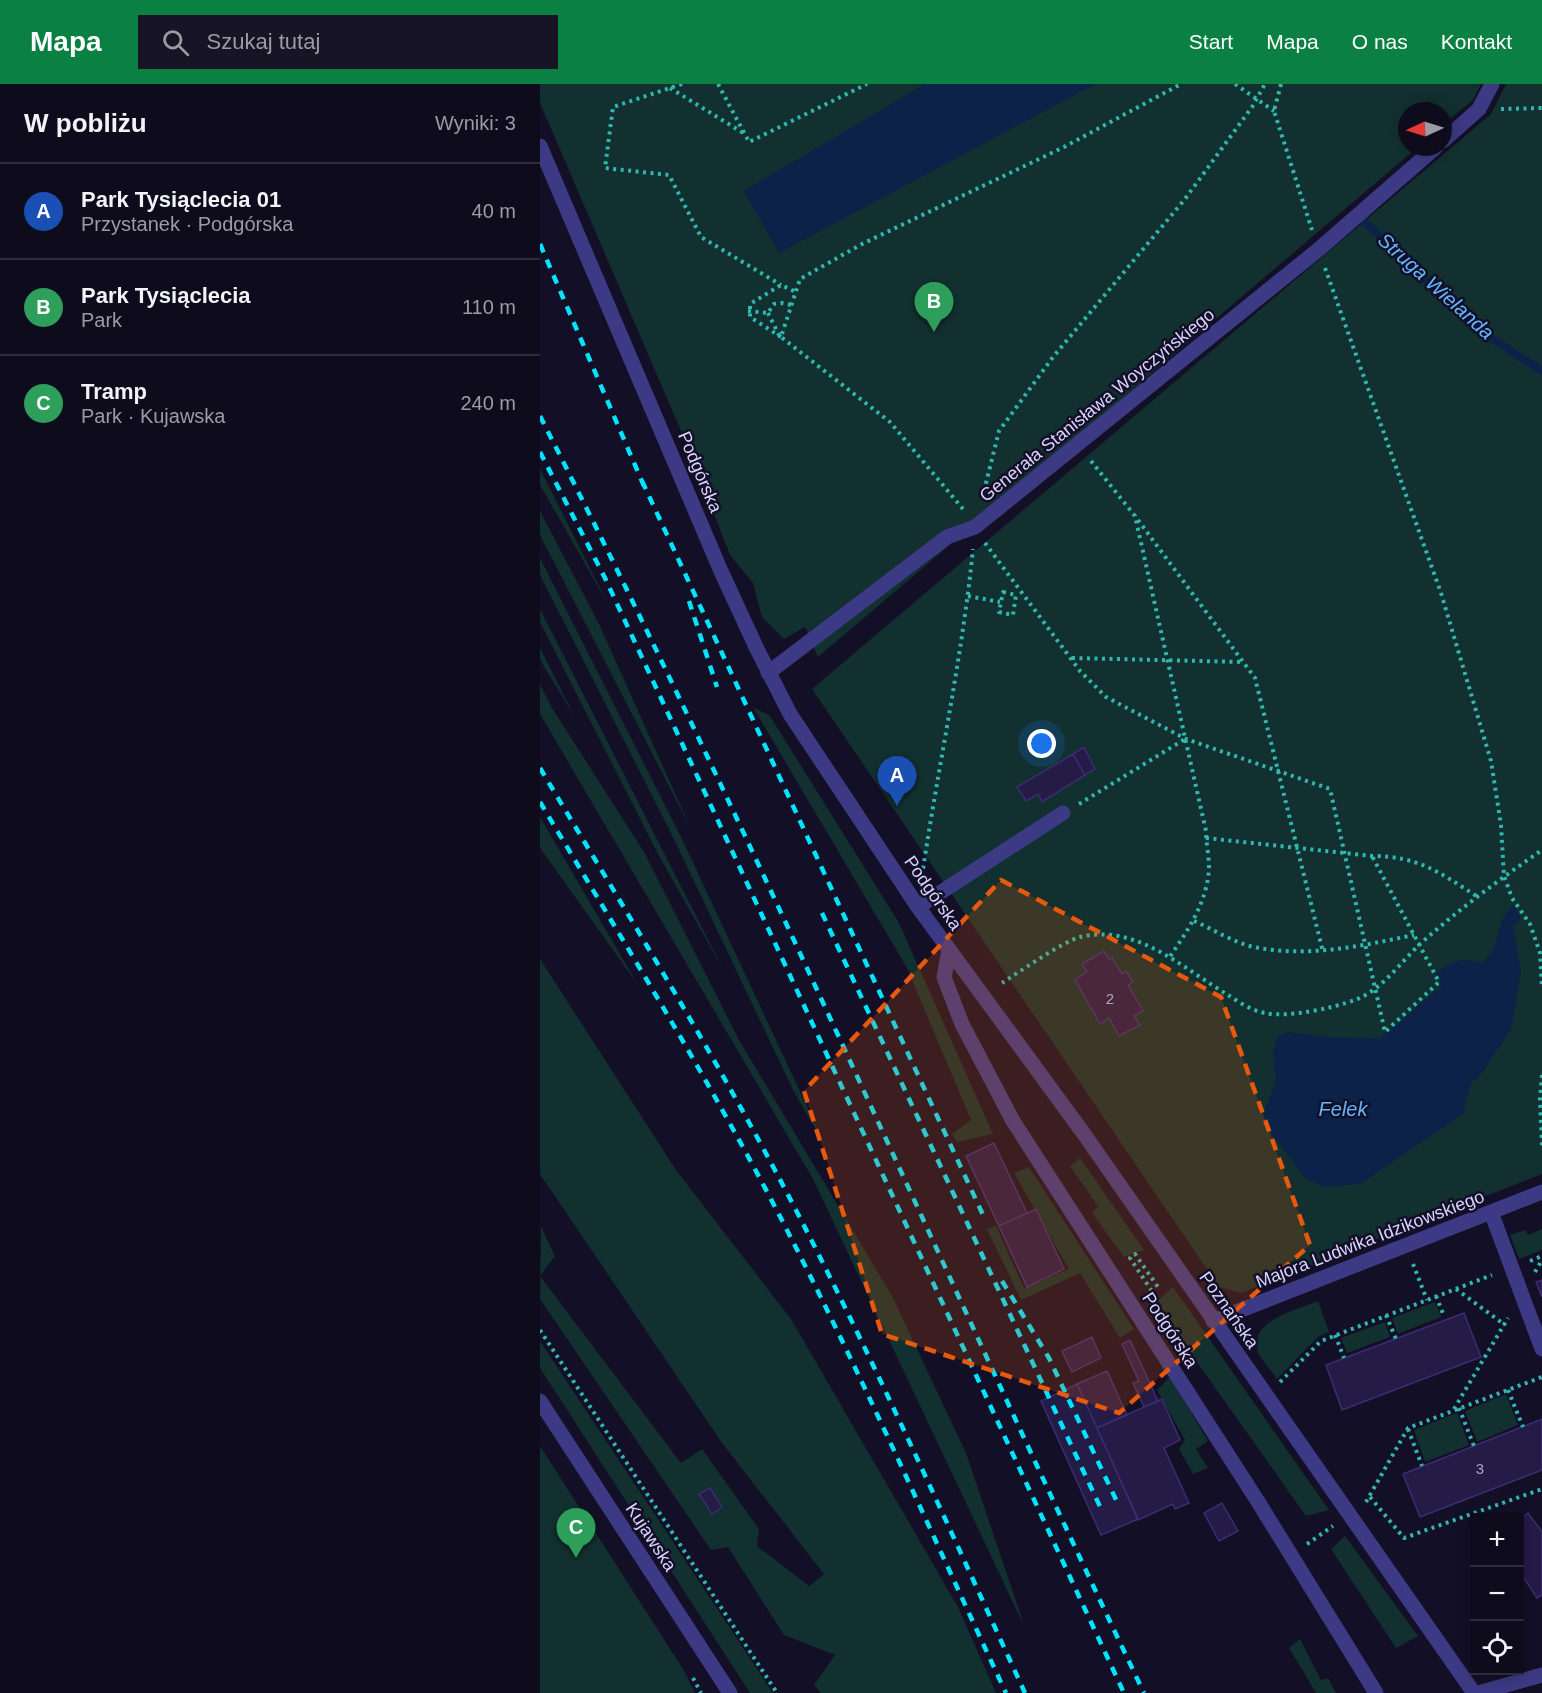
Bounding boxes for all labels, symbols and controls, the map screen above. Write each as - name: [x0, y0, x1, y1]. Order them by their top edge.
- search box: [138, 15, 558, 69]
- text: Mapa: [30, 26, 102, 57]
- icon: search: [159, 26, 192, 59]
- text: Szukaj tutaj: [207, 29, 320, 54]
- text: Start: [1189, 30, 1233, 53]
- text: Mapa: [1266, 30, 1319, 53]
- text: O nas: [1352, 30, 1408, 53]
- text: Kontakt: [1441, 30, 1512, 53]
- north arrow: [1398, 102, 1452, 156]
- text: W pobliżu: [24, 108, 147, 138]
- text: Wyniki: 3: [435, 112, 516, 134]
- text: Park Tysiąclecia 01: [81, 187, 281, 212]
- text: A: [36, 200, 51, 222]
- text: 40 m: [472, 200, 516, 222]
- text: Przystanek · Podgórska: [81, 213, 293, 235]
- water label: Struga Wielanda: [1374, 228, 1498, 344]
- pin: B: [914, 282, 954, 332]
- text: Park Tysiąclecia: [81, 283, 251, 308]
- text: B: [36, 296, 51, 318]
- text: 110 m: [462, 296, 516, 318]
- street label: Generała Stanisława Woyczyńskiego: [976, 304, 1218, 506]
- text: Park: [81, 309, 122, 331]
- text: Tramp: [81, 379, 147, 404]
- text: C: [36, 392, 51, 414]
- text: 240 m: [460, 392, 516, 414]
- text: Park · Kujawska: [81, 405, 226, 427]
- street label: Podgórska: [674, 428, 726, 516]
- your location: [1027, 729, 1056, 758]
- pin: A: [878, 756, 916, 806]
- street label: Podgórska: [900, 852, 966, 935]
- house number: 2: [1106, 990, 1114, 1007]
- water label: Felek: [1319, 1098, 1368, 1120]
- street label: Majora Ludwika Idzikowskiego: [1253, 1186, 1487, 1292]
- street label: Poznańska: [1195, 1268, 1263, 1353]
- street label: Podgórska: [1138, 1288, 1202, 1372]
- house number: 3: [1476, 1460, 1484, 1477]
- street label: Kujawska: [622, 1499, 681, 1576]
- pin: C: [556, 1508, 596, 1558]
- map controls: [1470, 1513, 1524, 1675]
- button: +: [1470, 1513, 1524, 1567]
- button: −: [1470, 1567, 1524, 1621]
- button: locate: [1470, 1621, 1524, 1675]

